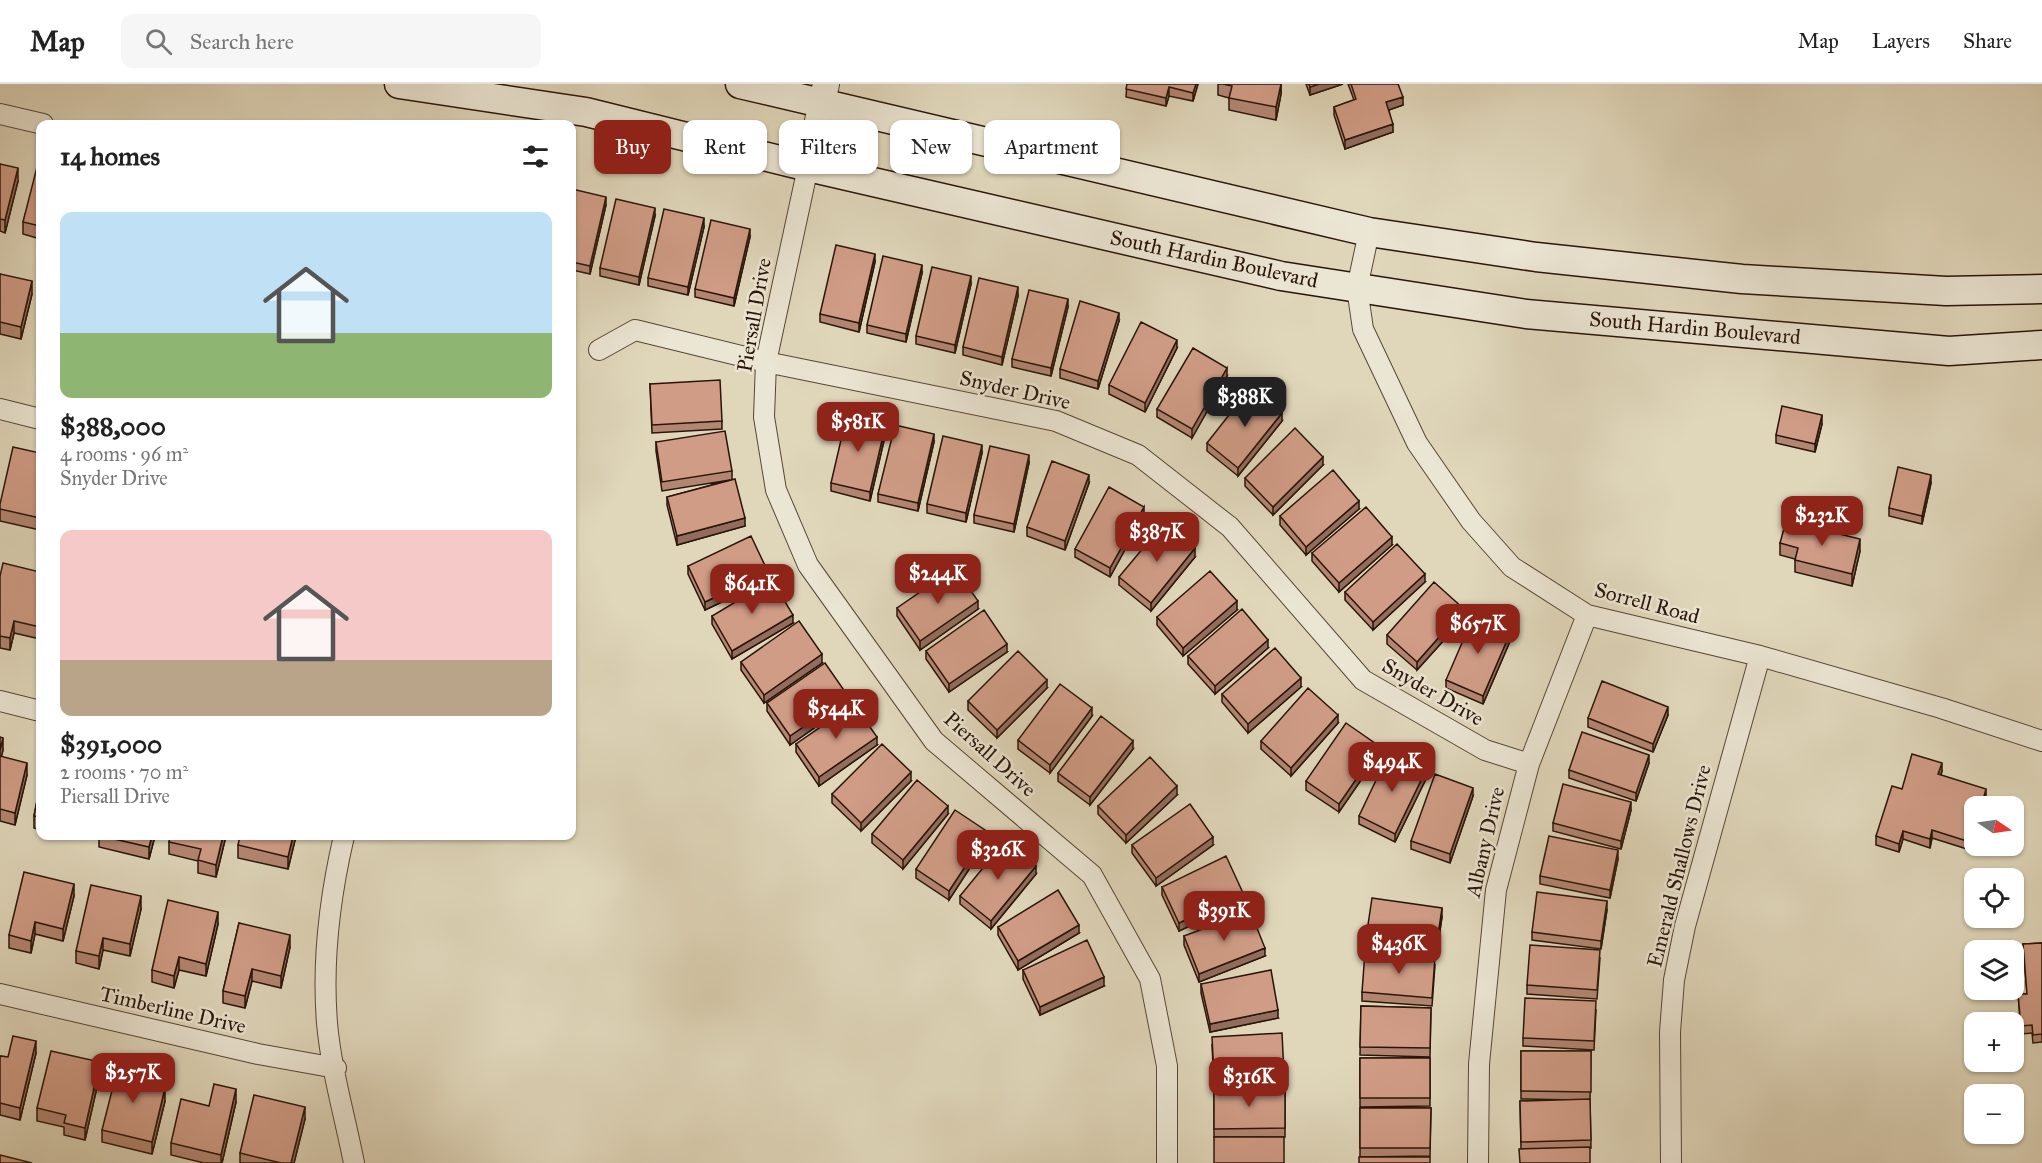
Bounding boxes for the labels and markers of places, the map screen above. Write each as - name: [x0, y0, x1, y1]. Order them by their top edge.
- pin: $388K: [1203, 377, 1287, 428]
- pin: $581K: [816, 402, 900, 453]
- pin: $232K: [1780, 496, 1864, 547]
- pin: $387K: [1115, 512, 1199, 563]
- pin: $244K: [896, 554, 980, 605]
- pin: $641K: [710, 564, 794, 615]
- pin: $657K: [1436, 604, 1520, 655]
- pin: $544K: [794, 689, 878, 740]
- pin: $494K: [1350, 742, 1434, 793]
- pin: $326K: [956, 830, 1040, 881]
- pin: $391K: [1182, 891, 1266, 942]
- pin: $436K: [1357, 924, 1441, 975]
- pin: $257K: [91, 1053, 175, 1104]
- pin: $316K: [1207, 1057, 1291, 1108]

